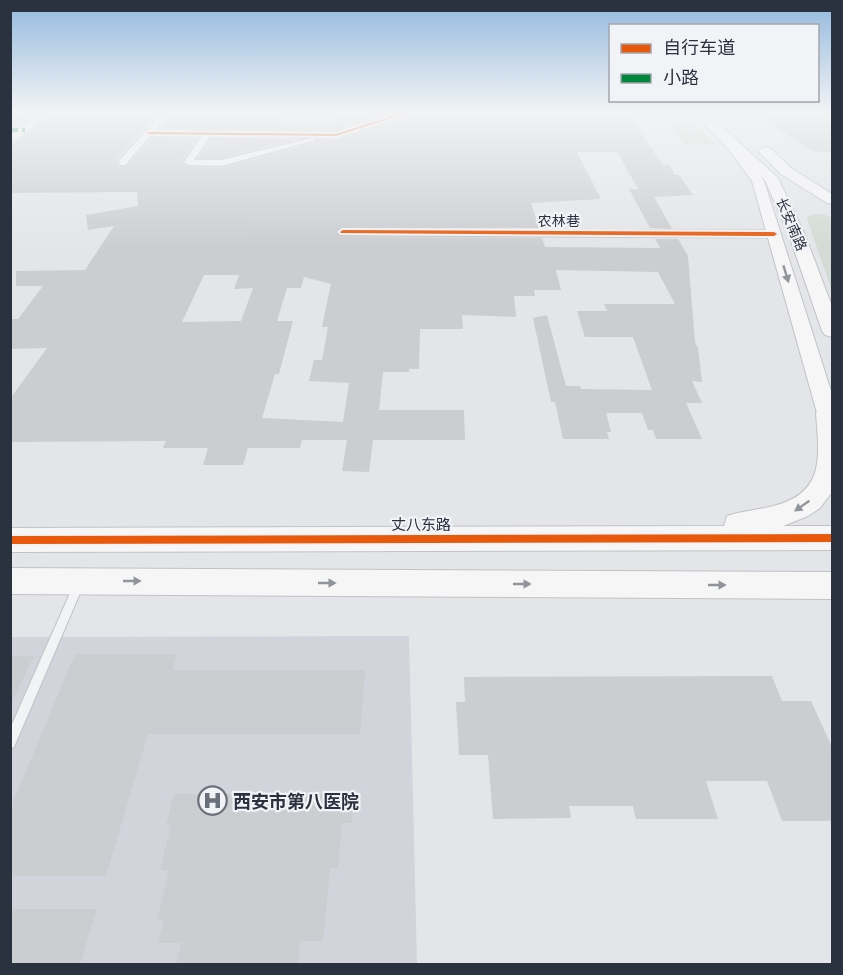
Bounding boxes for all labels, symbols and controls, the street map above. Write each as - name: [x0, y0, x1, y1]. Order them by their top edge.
- legend: [609, 24, 819, 102]
- text: 自行车道: [663, 36, 735, 58]
- text: 小路: [663, 66, 699, 88]
- street label: 长安南路: [773, 195, 811, 253]
- street label: 农林巷: [538, 212, 580, 229]
- one-way arrow: [782, 265, 791, 283]
- one-way arrow: [795, 500, 811, 512]
- street label: 丈八东路: [391, 515, 451, 533]
- one-way arrow: [122, 576, 141, 586]
- one-way arrow: [317, 578, 336, 588]
- one-way arrow: [512, 579, 531, 589]
- one-way arrow: [707, 580, 726, 590]
- hospital icon: 西安市第八医院: [196, 785, 228, 817]
- place label: 西安市第八医院: [233, 790, 359, 812]

